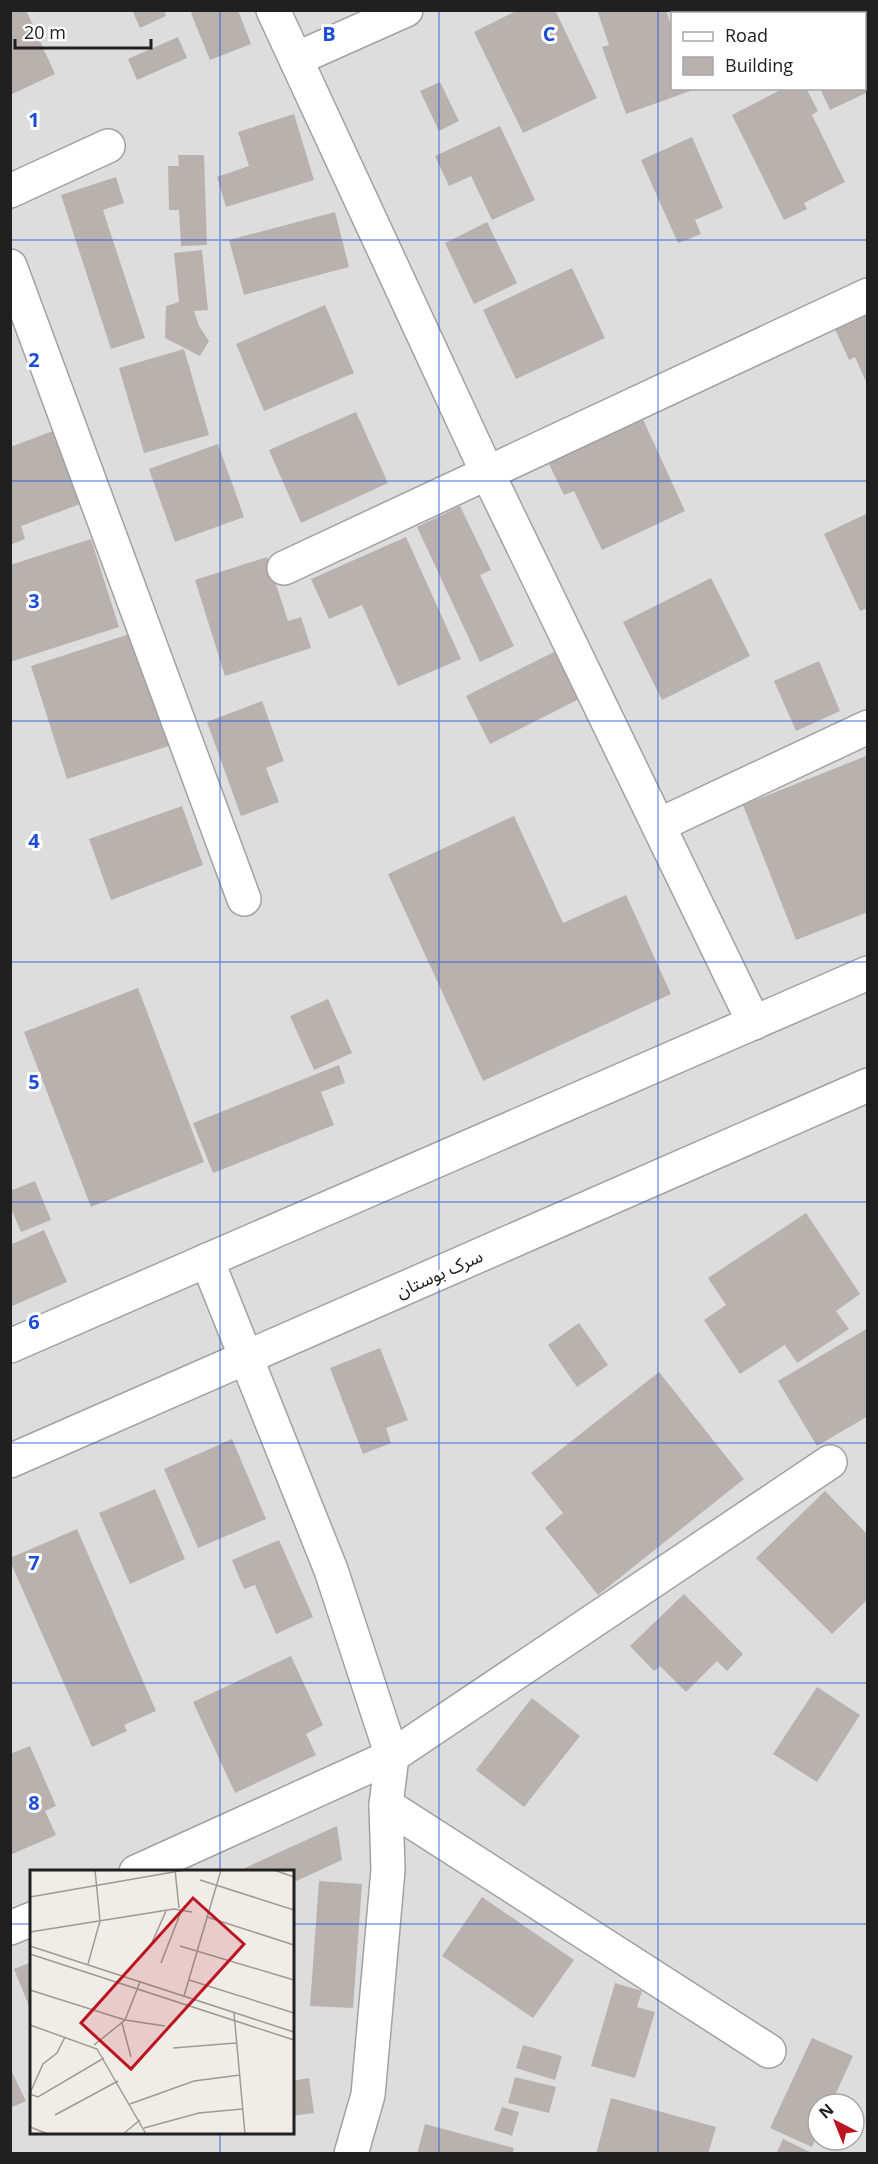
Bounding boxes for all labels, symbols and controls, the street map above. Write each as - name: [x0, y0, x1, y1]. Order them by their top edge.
- scale bar: [15, 12, 152, 50]
- legend: [671, 12, 866, 90]
- text: 20 m: [24, 20, 66, 44]
- text: B: [322, 20, 336, 47]
- text: C: [543, 20, 556, 47]
- text: Road: [725, 23, 768, 47]
- text: Building: [725, 53, 793, 77]
- text: 1: [28, 106, 40, 133]
- text: 2: [28, 346, 40, 373]
- text: 3: [28, 587, 40, 614]
- text: 4: [28, 827, 40, 854]
- text: 5: [28, 1068, 40, 1095]
- street label: سرک بوستان: [392, 1243, 486, 1303]
- text: 6: [28, 1308, 40, 1335]
- text: 7: [28, 1549, 40, 1576]
- text: 8: [28, 1789, 40, 1816]
- inset map: [30, 1870, 294, 2134]
- north arrow: [806, 2092, 866, 2152]
- text: N: [814, 2098, 838, 2123]

